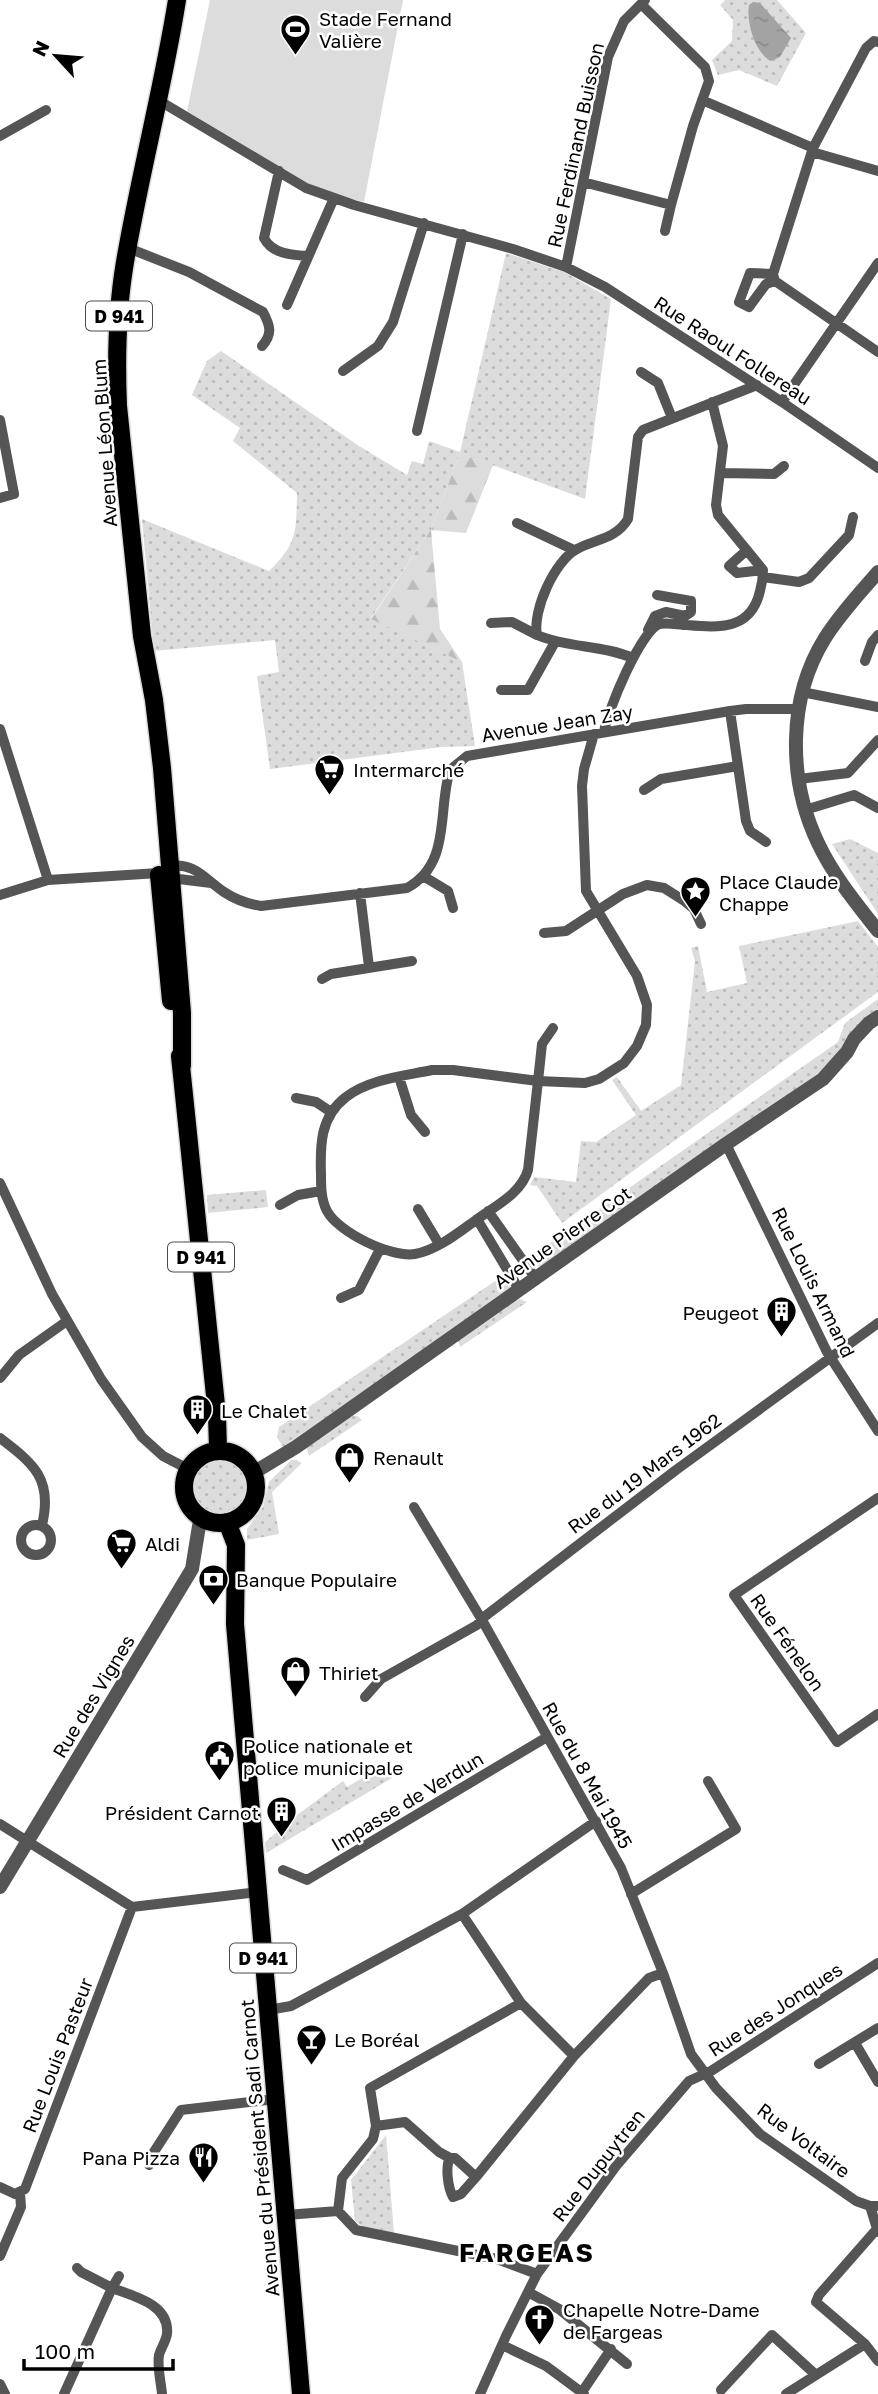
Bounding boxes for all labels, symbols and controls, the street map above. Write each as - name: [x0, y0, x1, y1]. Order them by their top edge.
- place label: Stade Fernand Valière: [319, 7, 452, 52]
- sports icon: Stade Fernand Valière: [279, 12, 313, 56]
- north arrow: [21, 21, 91, 91]
- text: N: [27, 37, 54, 60]
- street label: Rue Ferdinand Buisson: [542, 40, 608, 250]
- street label: Rue Raoul Follereau: [650, 291, 816, 409]
- road number: D 941: [86, 302, 152, 330]
- street label: Avenue Léon Blum: [87, 358, 121, 528]
- street label: Avenue Jean Zay: [480, 700, 635, 746]
- supermarket icon: Intermarché: [313, 752, 347, 796]
- place label: Intermarché: [353, 758, 464, 781]
- place label: Place Claude Chappe: [719, 870, 838, 915]
- place icon: Place Claude Chappe: [679, 875, 713, 919]
- street label: Avenue Pierre Cot: [489, 1181, 635, 1293]
- street label: Rue Louis Armand: [768, 1203, 860, 1361]
- road number: D 941: [168, 1242, 234, 1272]
- building icon: Peugeot: [765, 1295, 799, 1339]
- place label: Peugeot: [683, 1301, 759, 1324]
- building icon: Le Chalet: [181, 1393, 215, 1437]
- place label: Le Chalet: [221, 1399, 307, 1422]
- street label: Rue du 19 Mars 1962: [563, 1408, 725, 1538]
- shop icon: Renault: [333, 1440, 367, 1484]
- place label: Renault: [373, 1446, 444, 1469]
- supermarket icon: Aldi: [105, 1526, 139, 1570]
- place label: Aldi: [145, 1532, 180, 1555]
- bank icon: Banque Populaire: [196, 1562, 230, 1606]
- place label: Banque Populaire: [236, 1568, 397, 1591]
- street label: Rue Fénelon: [746, 1589, 830, 1695]
- street label: Rue des Vignes: [47, 1630, 139, 1762]
- shop icon: Thiriet: [279, 1655, 313, 1699]
- place label: Thiriet: [319, 1661, 379, 1684]
- street label: Rue du 8 Mai 1945: [538, 1698, 638, 1852]
- place label: Police nationale et police municipale: [243, 1734, 413, 1779]
- public building icon: Police nationale et police municipale: [203, 1739, 237, 1783]
- street label: Impasse de Verdun: [327, 1747, 487, 1855]
- building icon: Président Carnot: [265, 1795, 299, 1839]
- place label: Président Carnot: [105, 1801, 259, 1824]
- road number: D 941: [230, 1944, 296, 1972]
- street label: Rue des Jonques: [704, 1957, 846, 2061]
- street label: Rue Louis Pasteur: [17, 1974, 97, 2136]
- street label: Avenue du Président Sadi Carnot: [235, 1998, 283, 2298]
- bar icon: Le Boréal: [294, 2022, 328, 2066]
- place label: Le Boréal: [334, 2028, 420, 2051]
- street label: Rue Voltaire: [753, 2098, 855, 2182]
- street label: Rue Dupuytren: [547, 2104, 649, 2226]
- restaurant icon: Pana Pizza: [186, 2140, 220, 2184]
- place label: Pana Pizza: [82, 2146, 180, 2169]
- district label: FARGEAS: [459, 2237, 595, 2268]
- place label: Chapelle Notre-Dame de Fargeas: [563, 2298, 760, 2343]
- church icon: Chapelle Notre-Dame de Fargeas: [523, 2303, 557, 2347]
- scale bar: [24, 2328, 173, 2372]
- text: 100 m: [35, 2338, 95, 2364]

